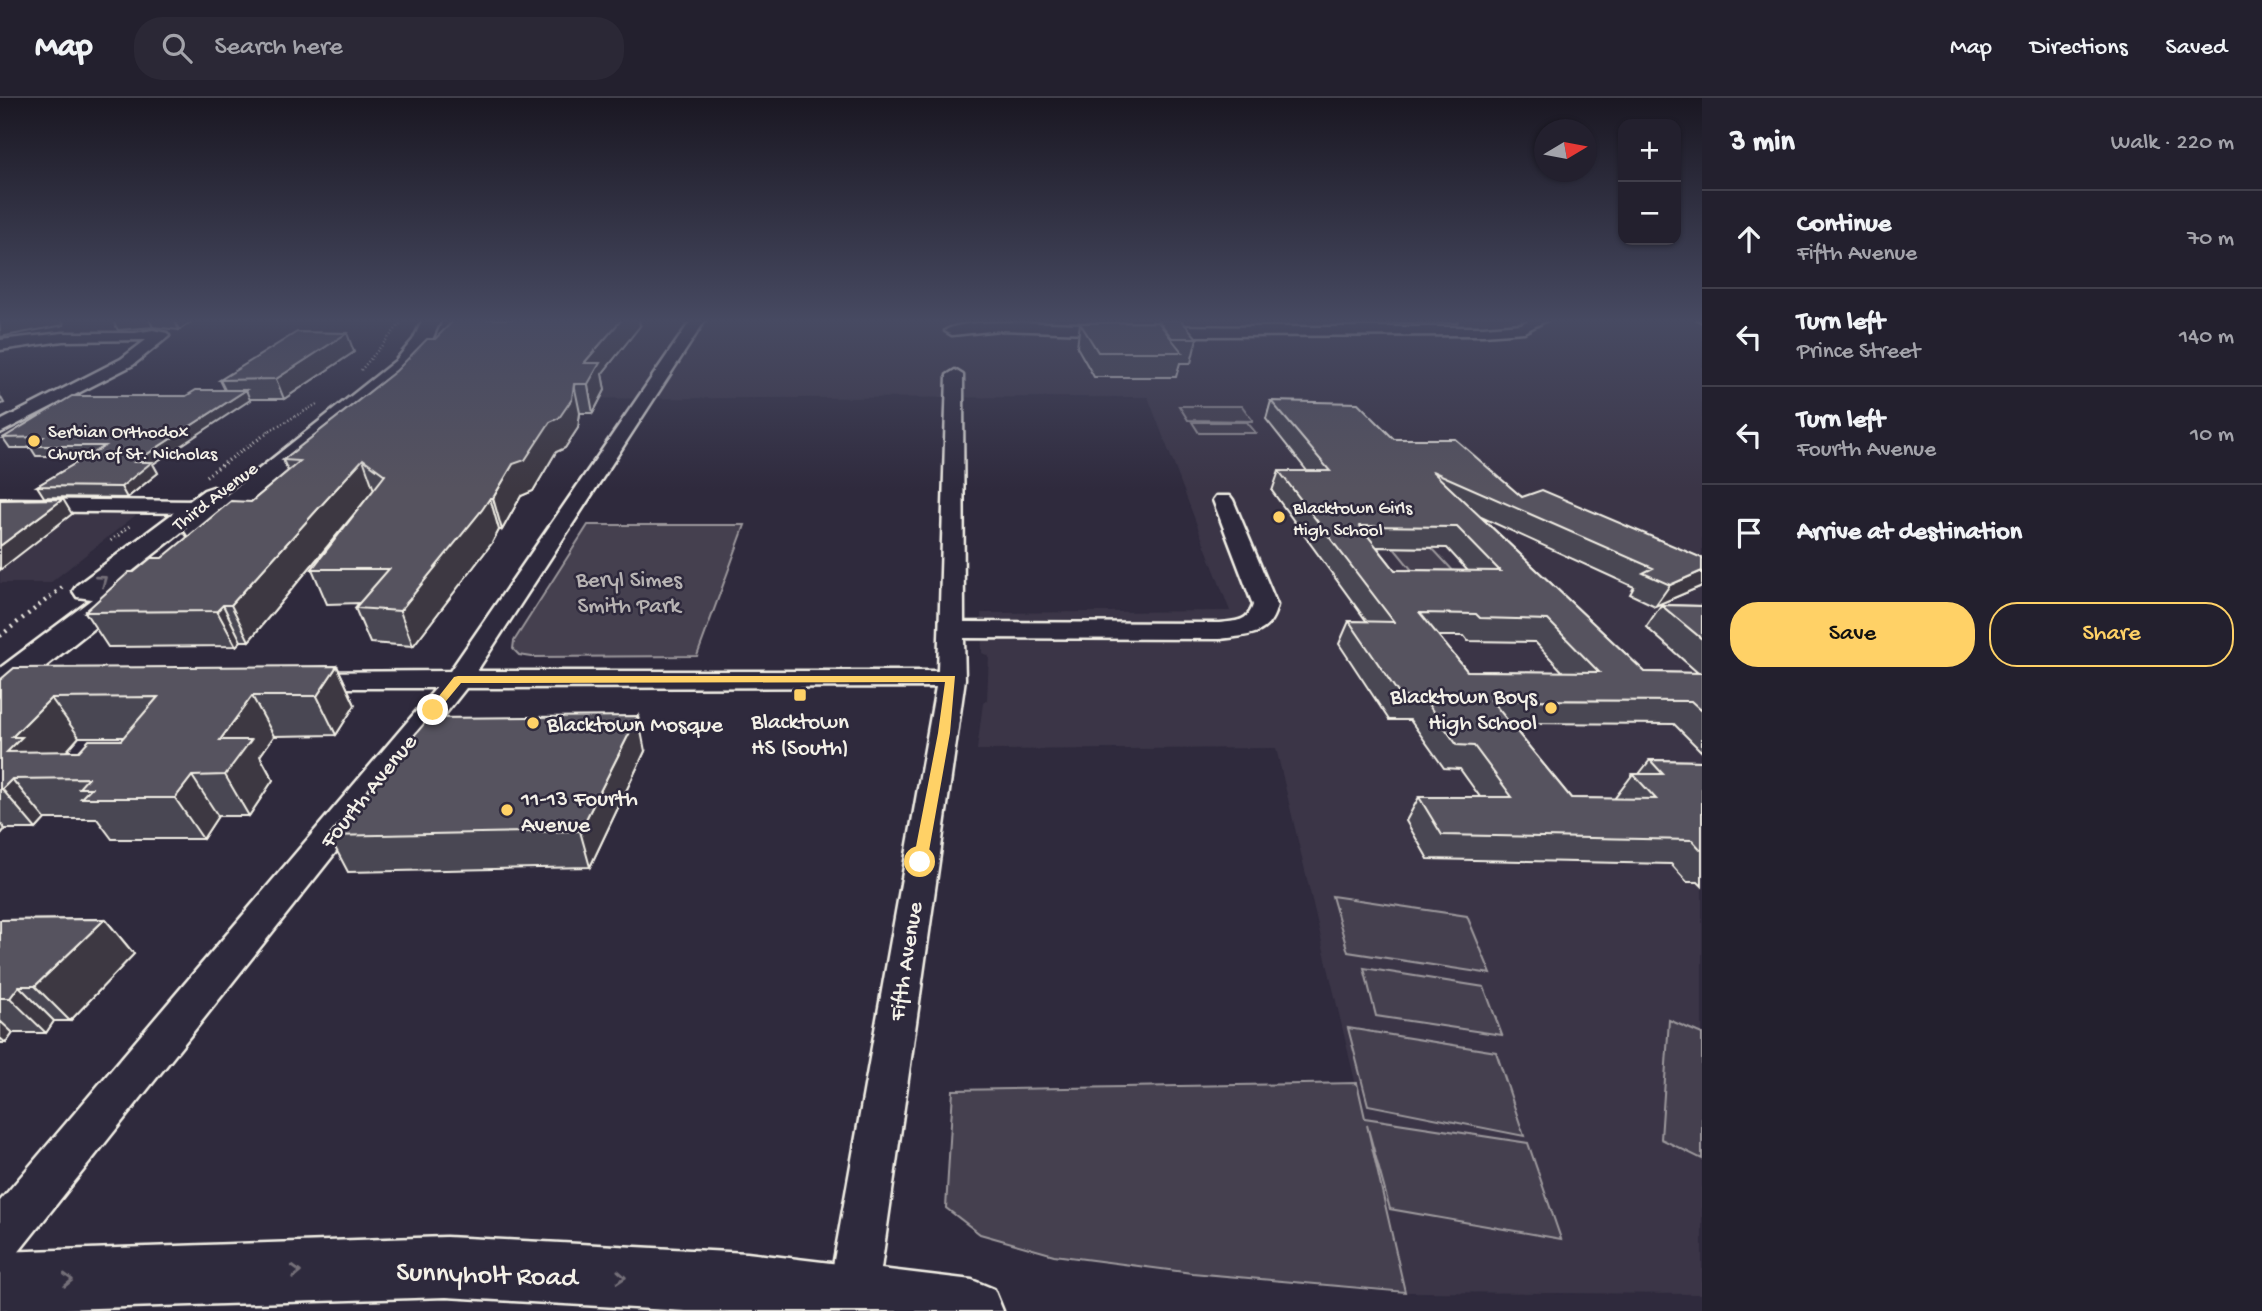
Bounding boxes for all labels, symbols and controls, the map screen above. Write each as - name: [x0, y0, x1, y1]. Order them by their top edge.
- search box: [134, 17, 624, 80]
- text: Map: [35, 29, 92, 67]
- icon: search: [158, 29, 196, 67]
- text: Search here: [214, 33, 343, 64]
- text: Map: [1950, 34, 1992, 63]
- text: Directions: [2030, 34, 2128, 63]
- text: Saved: [2166, 34, 2227, 63]
- north arrow: [1534, 119, 1597, 182]
- map controls: [1618, 119, 1681, 245]
- button: +: [1618, 119, 1681, 182]
- text: 3 min: [1730, 126, 1795, 161]
- text: Walk · 220 m: [2111, 130, 2234, 157]
- button: −: [1618, 182, 1681, 245]
- text: Continue: [1797, 210, 1891, 241]
- icon: ahead: [1730, 220, 1768, 258]
- text: 70 m: [2187, 226, 2234, 253]
- text: Fifth Avenue: [1797, 241, 1917, 268]
- text: Turn left: [1797, 308, 1885, 339]
- icon: left: [1730, 318, 1768, 356]
- text: 140 m: [2179, 324, 2234, 351]
- text: Prince Street: [1797, 339, 1920, 366]
- text: Turn left: [1797, 406, 1885, 437]
- icon: left: [1730, 416, 1768, 454]
- place label: Serbian Orthodox Church of St. Nicholas: [48, 422, 218, 467]
- text: 10 m: [2190, 422, 2234, 449]
- marker: Serbian Orthodox Church of St. Nicholas: [26, 433, 42, 449]
- text: Fourth Avenue: [1797, 437, 1936, 464]
- street label: Third Avenue: [168, 458, 264, 538]
- place label: Blacktown Girls High School: [1292, 498, 1413, 543]
- marker: Blacktown Girls High School: [1271, 509, 1287, 525]
- icon: arrive: [1730, 514, 1768, 552]
- text: Arrive at destination: [1797, 518, 2022, 549]
- park label: Beryl Simes Smith Park: [575, 568, 683, 621]
- one-way arrow: [94, 576, 107, 589]
- button: Save: [1730, 602, 1975, 667]
- button: Share: [1989, 602, 2234, 667]
- place label: Blacktown Boys High School: [1389, 685, 1538, 738]
- marker: Blacktown HS (South): [792, 687, 808, 703]
- route end: [417, 694, 448, 725]
- marker: Blacktown Boys High School: [1543, 700, 1559, 716]
- place label: Blacktown HS (South): [750, 710, 849, 763]
- place label: Blacktown Mosque: [546, 713, 724, 740]
- marker: Blacktown Mosque: [525, 715, 541, 731]
- street label: Fourth Avenue: [315, 729, 425, 855]
- place label: 11-13 Fourth Avenue: [520, 787, 638, 840]
- marker: 11-13 Fourth Avenue: [499, 802, 515, 818]
- route start: [904, 846, 935, 877]
- street label: Fifth Avenue: [885, 899, 930, 1024]
- street label: Sunnyholt Road: [396, 1257, 581, 1296]
- one-way arrow: [290, 1265, 301, 1280]
- one-way arrow: [616, 1269, 627, 1284]
- one-way arrow: [63, 1272, 74, 1287]

